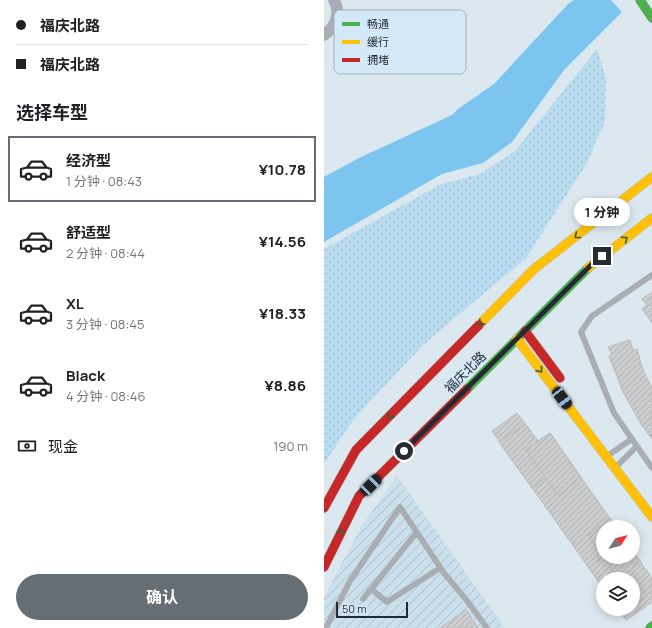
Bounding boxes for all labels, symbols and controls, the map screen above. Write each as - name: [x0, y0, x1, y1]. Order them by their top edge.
- legend: [334, 10, 466, 74]
- text: 福庆北路: [40, 15, 100, 36]
- text: 畅通: [367, 16, 389, 31]
- text: 缓行: [367, 34, 389, 49]
- text: 拥堵: [367, 52, 389, 67]
- text: 福庆北路: [40, 54, 100, 75]
- text: 选择车型: [16, 100, 88, 124]
- text: 经济型: [66, 150, 111, 171]
- icon: car: [18, 151, 54, 187]
- text: ¥10.78: [259, 159, 306, 180]
- text: 1 分钟 · 08:43: [66, 172, 142, 190]
- callout: 1 分钟: [574, 198, 630, 226]
- text: 1 分钟: [585, 203, 619, 221]
- text: 舒适型: [66, 222, 111, 243]
- icon: car: [18, 223, 54, 259]
- text: ¥14.56: [259, 231, 306, 252]
- one-way arrow: [575, 231, 582, 238]
- one-way arrow: [620, 237, 627, 244]
- text: 2 分钟 · 08:44: [66, 244, 145, 262]
- route end: [593, 247, 611, 265]
- text: XL: [66, 293, 84, 314]
- icon: car: [18, 295, 54, 331]
- text: ¥18.33: [259, 303, 306, 324]
- text: 3 分钟 · 08:45: [66, 315, 144, 333]
- one-way arrow: [478, 318, 486, 326]
- street label: 福庆北路: [440, 347, 490, 397]
- text: Black: [66, 365, 105, 386]
- one-way arrow: [536, 365, 543, 372]
- icon: car: [18, 367, 54, 403]
- text: ¥8.86: [265, 375, 306, 396]
- car: [550, 385, 574, 411]
- text: 4 分钟 · 08:46: [66, 387, 146, 405]
- one-way arrow: [387, 411, 395, 419]
- icon: cash: [16, 435, 38, 457]
- text: 现金: [48, 436, 78, 457]
- text: 190 m: [273, 437, 308, 455]
- route start: [395, 442, 413, 460]
- car: [358, 472, 384, 498]
- north arrow: [596, 520, 640, 564]
- map controls: [596, 520, 640, 616]
- one-way arrow: [336, 529, 344, 537]
- button: layers: [596, 572, 640, 616]
- button: 确认: [16, 574, 308, 620]
- scale bar: [336, 600, 408, 619]
- text: 50 m: [342, 601, 367, 616]

